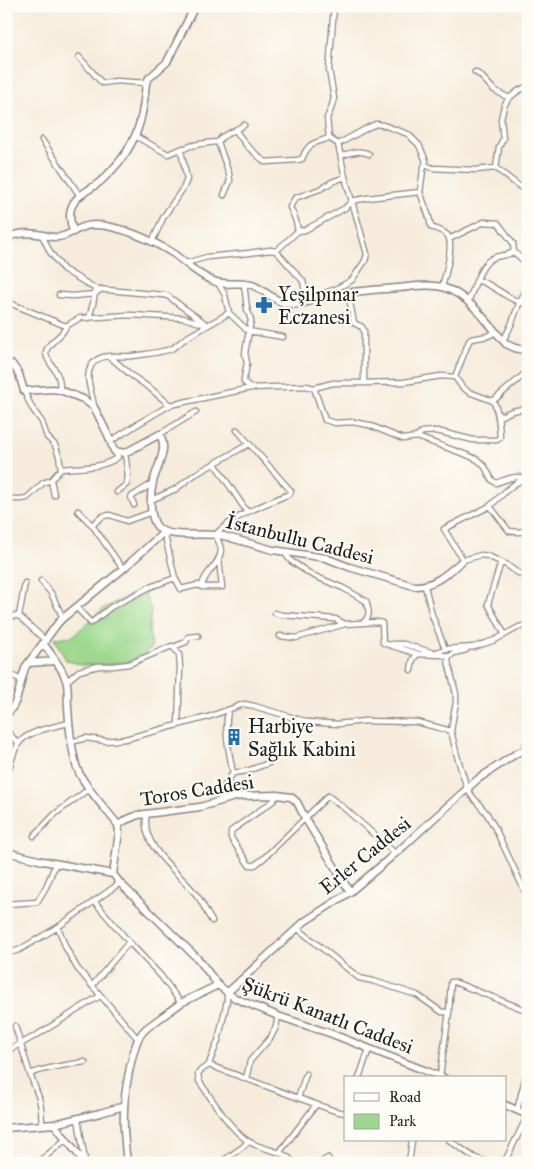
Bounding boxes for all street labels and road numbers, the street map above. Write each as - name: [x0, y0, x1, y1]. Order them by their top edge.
- street label: İstanbullu Caddesi: [224, 508, 377, 569]
- street label: Toros Caddesi: [138, 769, 256, 811]
- street label: Erler Caddesi: [315, 811, 416, 899]
- street label: Şükrü Kanatlı Caddesi: [239, 971, 417, 1059]

